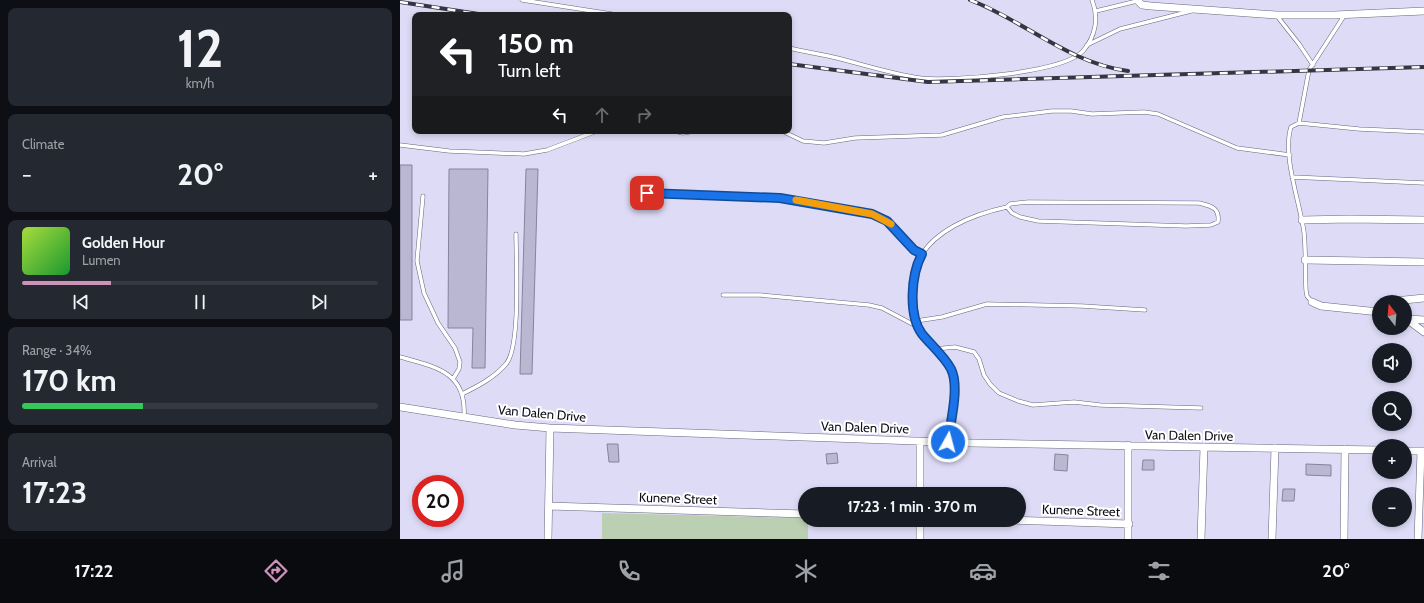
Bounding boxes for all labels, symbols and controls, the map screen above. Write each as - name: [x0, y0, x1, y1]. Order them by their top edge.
- text: 12: [177, 17, 223, 80]
- text: 150 m: [498, 26, 574, 60]
- icon: left: [432, 28, 484, 80]
- text: Turn left: [498, 60, 561, 82]
- text: km/h: [186, 75, 214, 91]
- icon: left: [549, 104, 571, 126]
- icon: ahead: [591, 104, 613, 126]
- icon: right: [633, 104, 655, 126]
- text: Climate: [22, 136, 64, 152]
- text: 20°: [177, 156, 223, 193]
- text: −: [22, 161, 32, 188]
- text: +: [368, 161, 378, 188]
- pin: [630, 176, 664, 210]
- icon: arrive: [636, 182, 658, 204]
- text: Golden Hour: [82, 234, 165, 252]
- text: Lumen: [82, 252, 121, 268]
- icon: previous: [70, 291, 92, 313]
- icon: pause: [189, 291, 211, 313]
- icon: next: [308, 291, 330, 313]
- north arrow: [1372, 295, 1412, 335]
- map controls: [1372, 295, 1412, 527]
- text: Range · 34%: [22, 342, 92, 358]
- button: sound: [1372, 343, 1412, 383]
- text: 170 km: [22, 362, 117, 399]
- button: search: [1372, 391, 1412, 431]
- street label: Van Dalen Drive: [497, 401, 587, 425]
- street label: Van Dalen Drive: [821, 417, 910, 437]
- position arrow: [927, 421, 969, 463]
- street label: Van Dalen Drive: [1145, 426, 1234, 444]
- button: +: [1372, 439, 1412, 479]
- text: Arrival: [22, 454, 57, 470]
- text: 17:23: [22, 474, 87, 511]
- speed limit sign: 20: [412, 475, 464, 527]
- button: −: [1372, 487, 1412, 527]
- street label: Kunene Street: [639, 489, 718, 507]
- text: 17:23 · 1 min · 370 m: [847, 498, 977, 516]
- street label: Kunene Street: [1042, 501, 1121, 519]
- icon: directions: [262, 557, 290, 585]
- icon: music: [439, 557, 467, 585]
- icon: phone: [615, 557, 643, 585]
- icon: climate: [792, 557, 820, 585]
- icon: car: [969, 557, 997, 585]
- icon: filters: [1145, 557, 1173, 585]
- text: 17:22: [74, 560, 113, 582]
- text: 20°: [1322, 560, 1350, 582]

